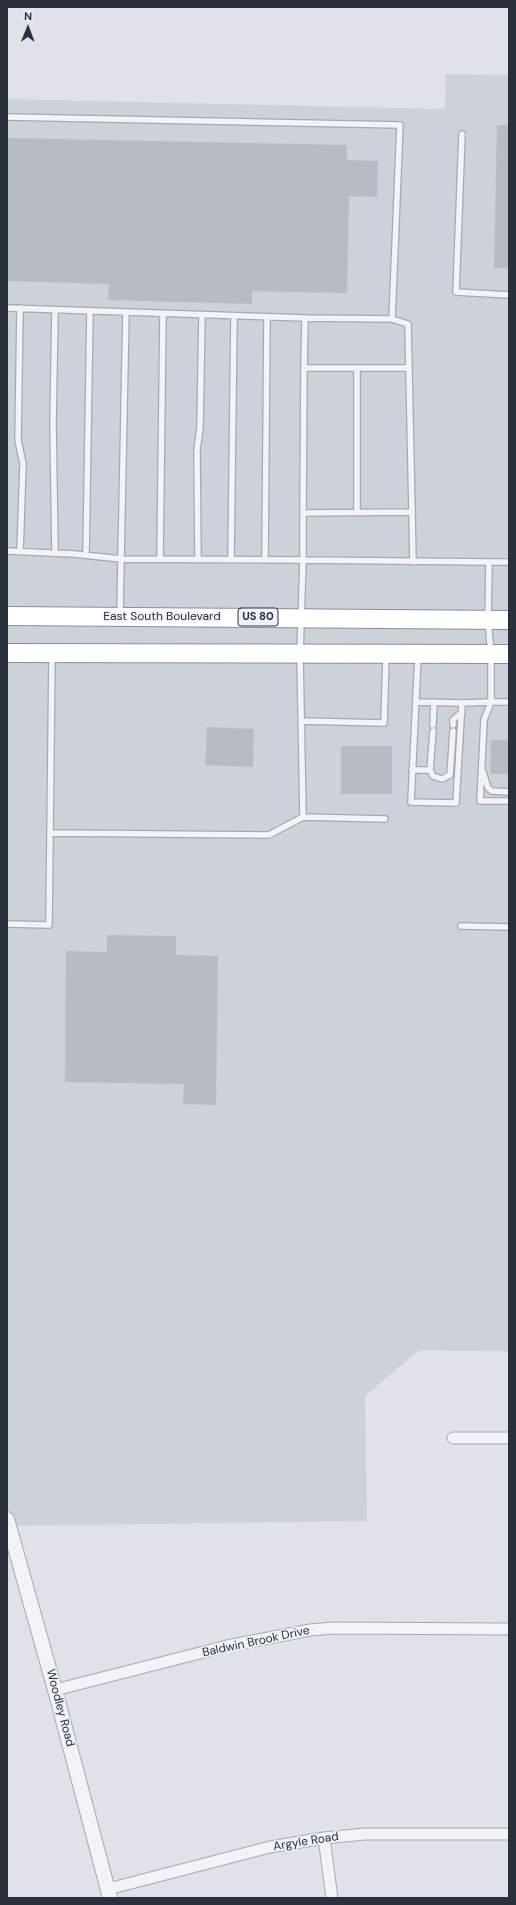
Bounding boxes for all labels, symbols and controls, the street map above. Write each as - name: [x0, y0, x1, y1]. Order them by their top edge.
- north arrow: [8, 8, 48, 48]
- text: N: [24, 9, 32, 23]
- road number: US 80: [238, 608, 278, 626]
- street label: East South Boulevard: [103, 610, 221, 624]
- street label: Baldwin Brook Drive: [201, 1624, 311, 1660]
- street label: Woodley Road: [43, 1668, 77, 1748]
- street label: Argyle Road: [272, 1830, 340, 1854]

